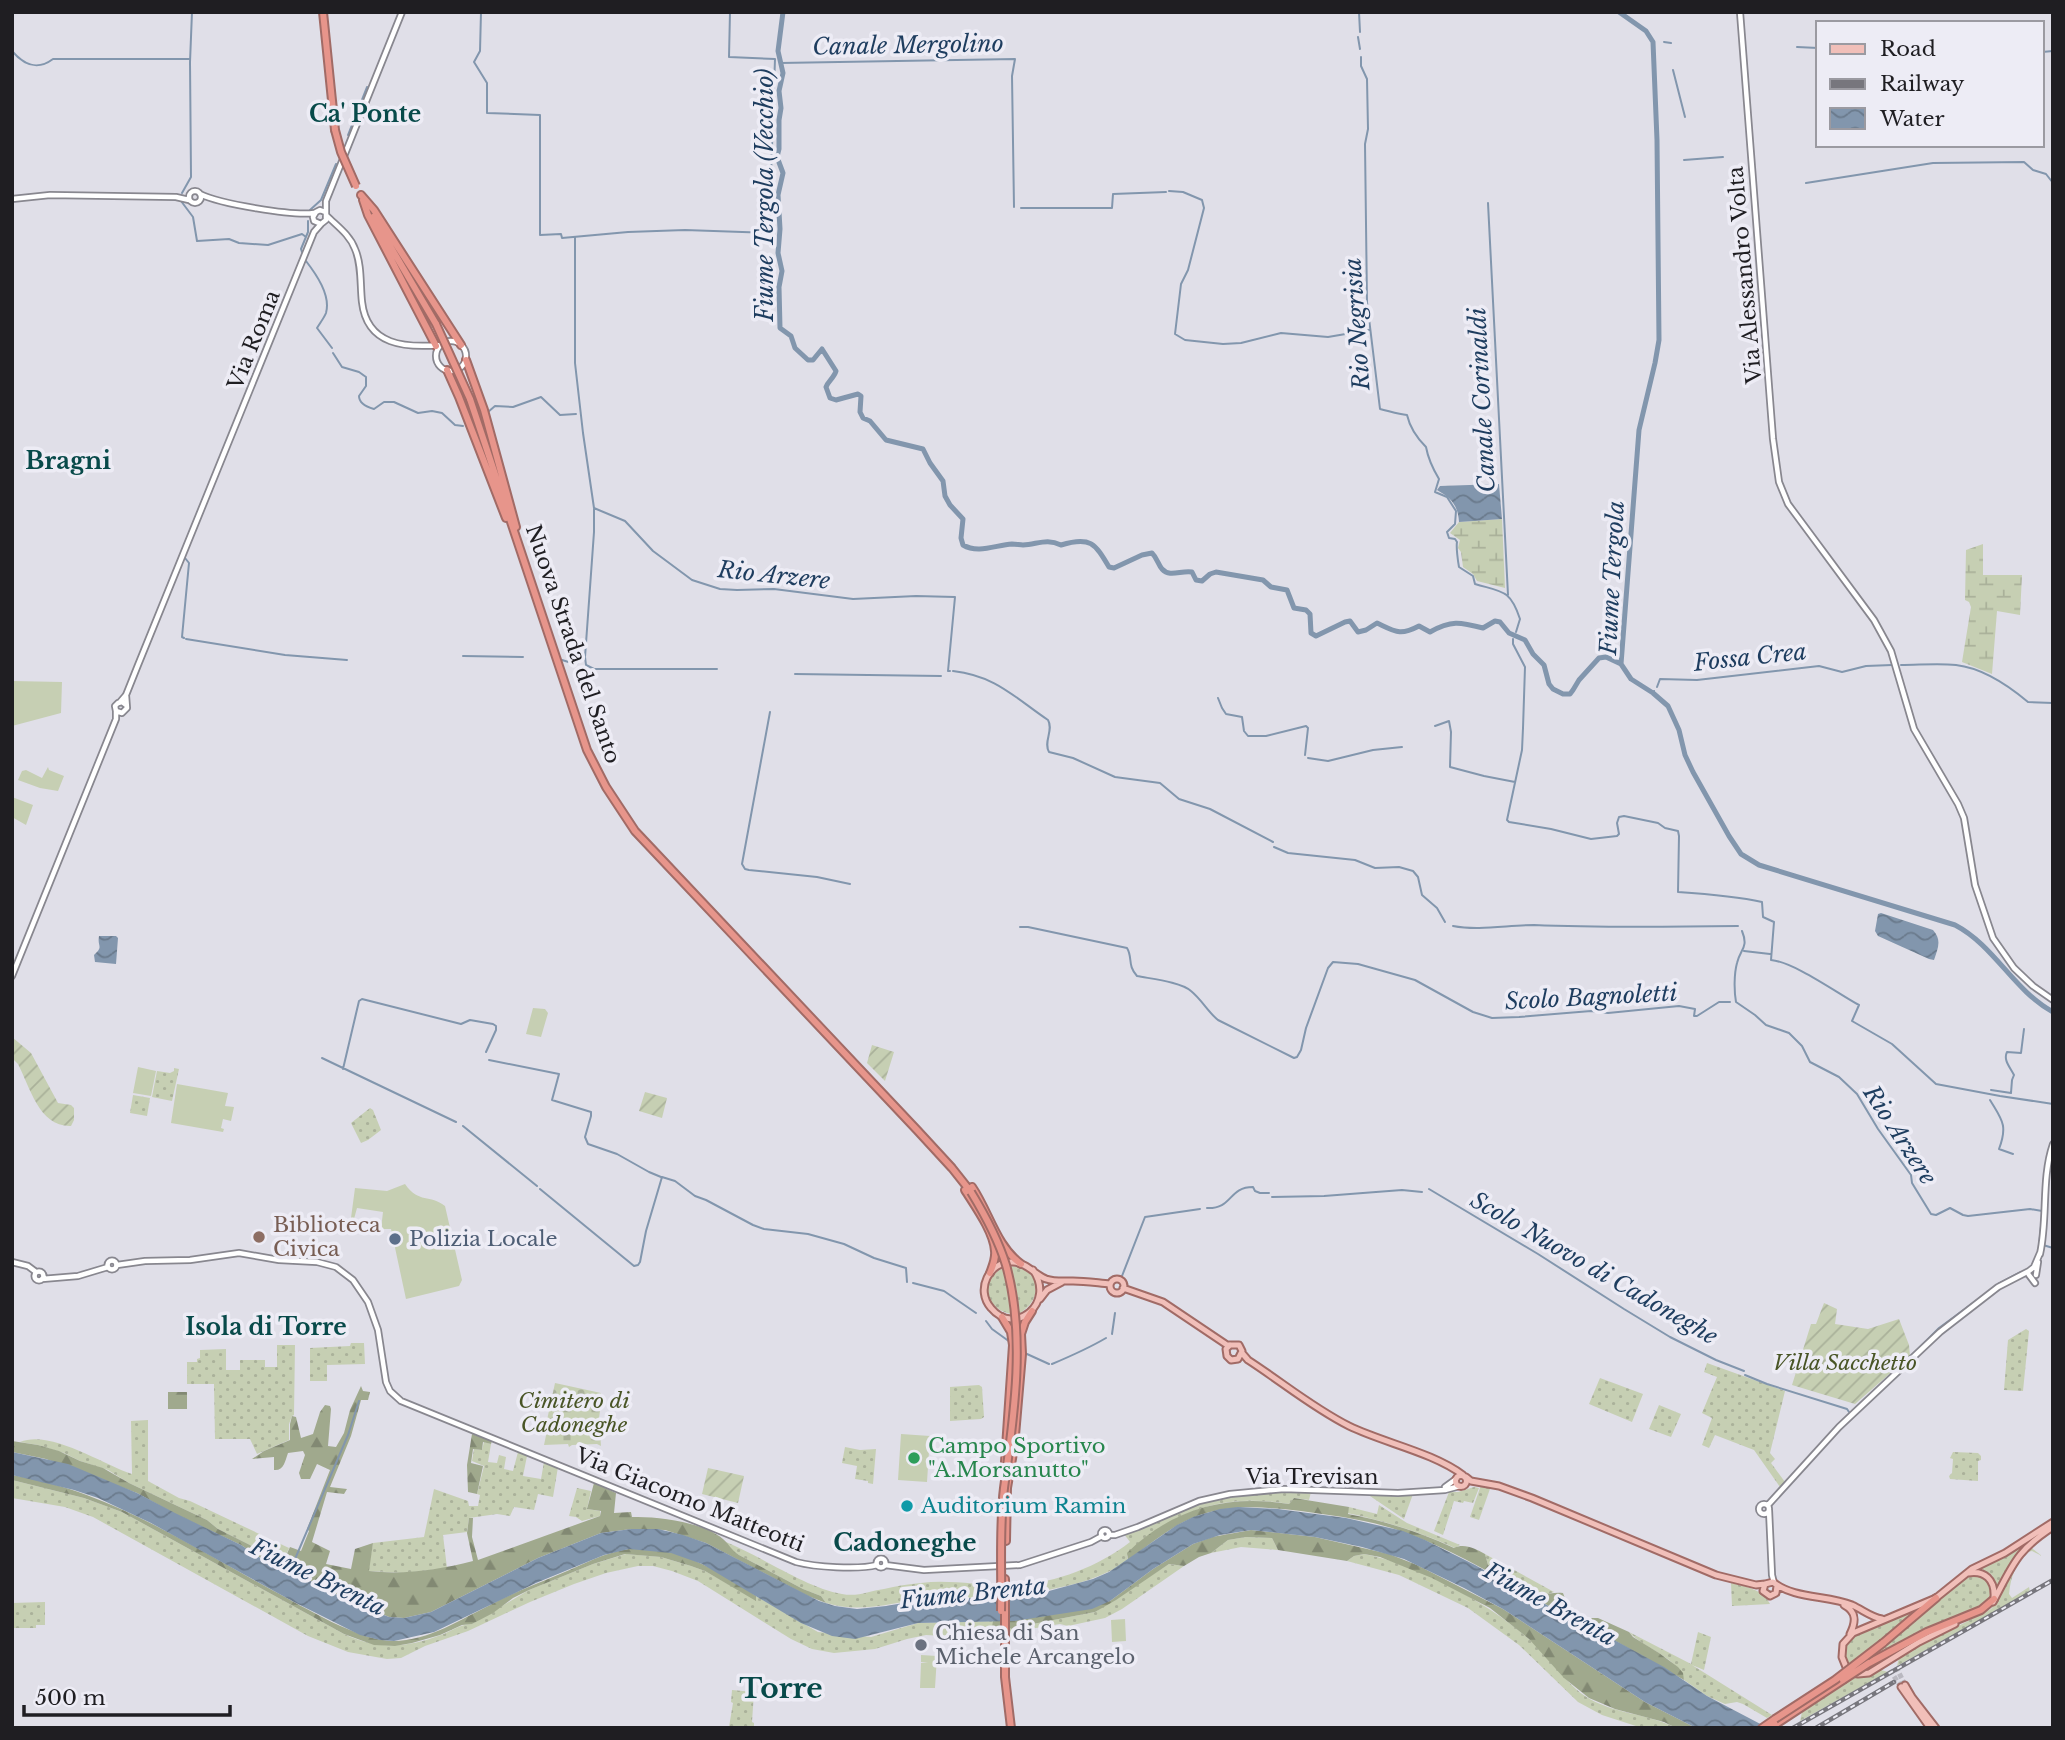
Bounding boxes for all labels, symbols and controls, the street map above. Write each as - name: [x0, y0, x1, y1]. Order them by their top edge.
- legend: [1816, 21, 2044, 147]
- water label: Canale Mergolino: [812, 29, 1004, 61]
- text: Road: [1880, 36, 1936, 62]
- water label: Fiume Tergola (Vecchio): [751, 68, 779, 323]
- text: Railway: [1880, 71, 1965, 97]
- district label: Ca' Ponte: [309, 100, 421, 128]
- text: Water: [1879, 106, 1944, 132]
- street label: Via Alessandro Volta: [1723, 165, 1768, 386]
- water label: Rio Negrisia: [1338, 257, 1376, 392]
- street label: Via Roma: [222, 286, 286, 395]
- water label: Canale Corinaldi: [1463, 307, 1501, 493]
- district label: Bragni: [25, 446, 111, 475]
- water label: Fiume Tergola: [1594, 500, 1630, 657]
- street label: Nuova Strada del Santo: [520, 521, 626, 767]
- water label: Rio Arzere: [715, 555, 832, 595]
- water label: Fossa Crea: [1691, 637, 1808, 677]
- water label: Scolo Bagnoletti: [1504, 978, 1678, 1016]
- water label: Rio Arzere: [1857, 1079, 1943, 1190]
- water label: Scolo Nuovo di Cadoneghe: [1465, 1186, 1723, 1351]
- place label: Biblioteca Civica: [273, 1212, 381, 1262]
- place label: Polizia Locale: [409, 1226, 558, 1252]
- marker: Biblioteca Civica: [251, 1229, 267, 1245]
- marker: Polizia Locale: [387, 1231, 403, 1247]
- district label: Isola di Torre: [185, 1313, 347, 1341]
- park label: Villa Sacchetto: [1773, 1350, 1917, 1376]
- park label: Cimitero di Cadoneghe: [518, 1388, 630, 1438]
- place label: Campo Sportivo "A.Morsanutto": [928, 1433, 1106, 1483]
- street label: Via Giacomo Matteotti: [571, 1442, 808, 1558]
- marker: Campo Sportivo "A.Morsanutto": [906, 1450, 922, 1466]
- street label: Via Trevisan: [1245, 1464, 1378, 1490]
- place label: Auditorium Ramin: [920, 1493, 1126, 1519]
- marker: Auditorium Ramin: [899, 1498, 915, 1514]
- district label: Cadoneghe: [833, 1528, 977, 1557]
- water label: Fiume Brenta: [245, 1532, 390, 1622]
- water label: Fiume Brenta: [1478, 1556, 1621, 1652]
- water label: Fiume Brenta: [898, 1571, 1047, 1615]
- place label: Chiesa di San Michele Arcangelo: [935, 1620, 1135, 1670]
- marker: Chiesa di San Michele Arcangelo: [913, 1637, 929, 1653]
- district label: Torre: [739, 1671, 823, 1706]
- scale bar: [24, 1674, 231, 1718]
- text: 500 m: [35, 1685, 106, 1711]

